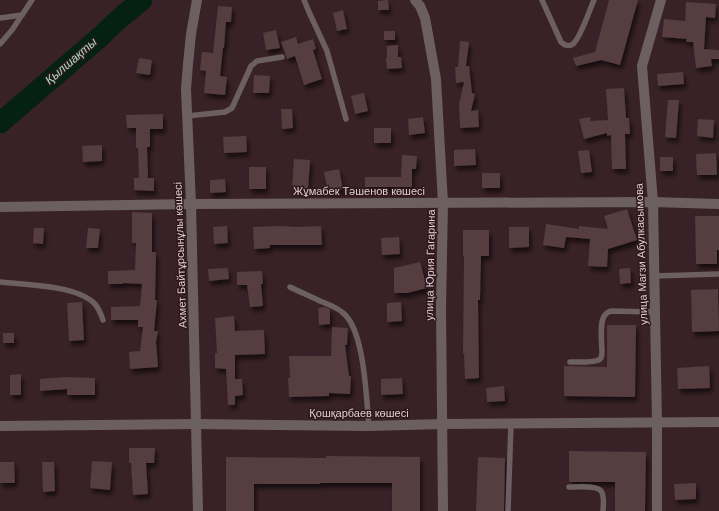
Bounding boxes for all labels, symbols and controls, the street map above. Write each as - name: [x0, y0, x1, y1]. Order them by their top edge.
- water label: Қылшақты: [42, 34, 100, 88]
- street label: Ахмет Байтұрсынұлы көшесі: [170, 182, 190, 328]
- street label: улица Магзи Абулкасымова: [632, 182, 650, 325]
- street label: Жұмабек Тәшенов көшесі: [293, 184, 425, 198]
- street label: улица Юрия Гагарина: [422, 208, 438, 321]
- street label: Қошқарбаев көшесі: [309, 406, 409, 420]

